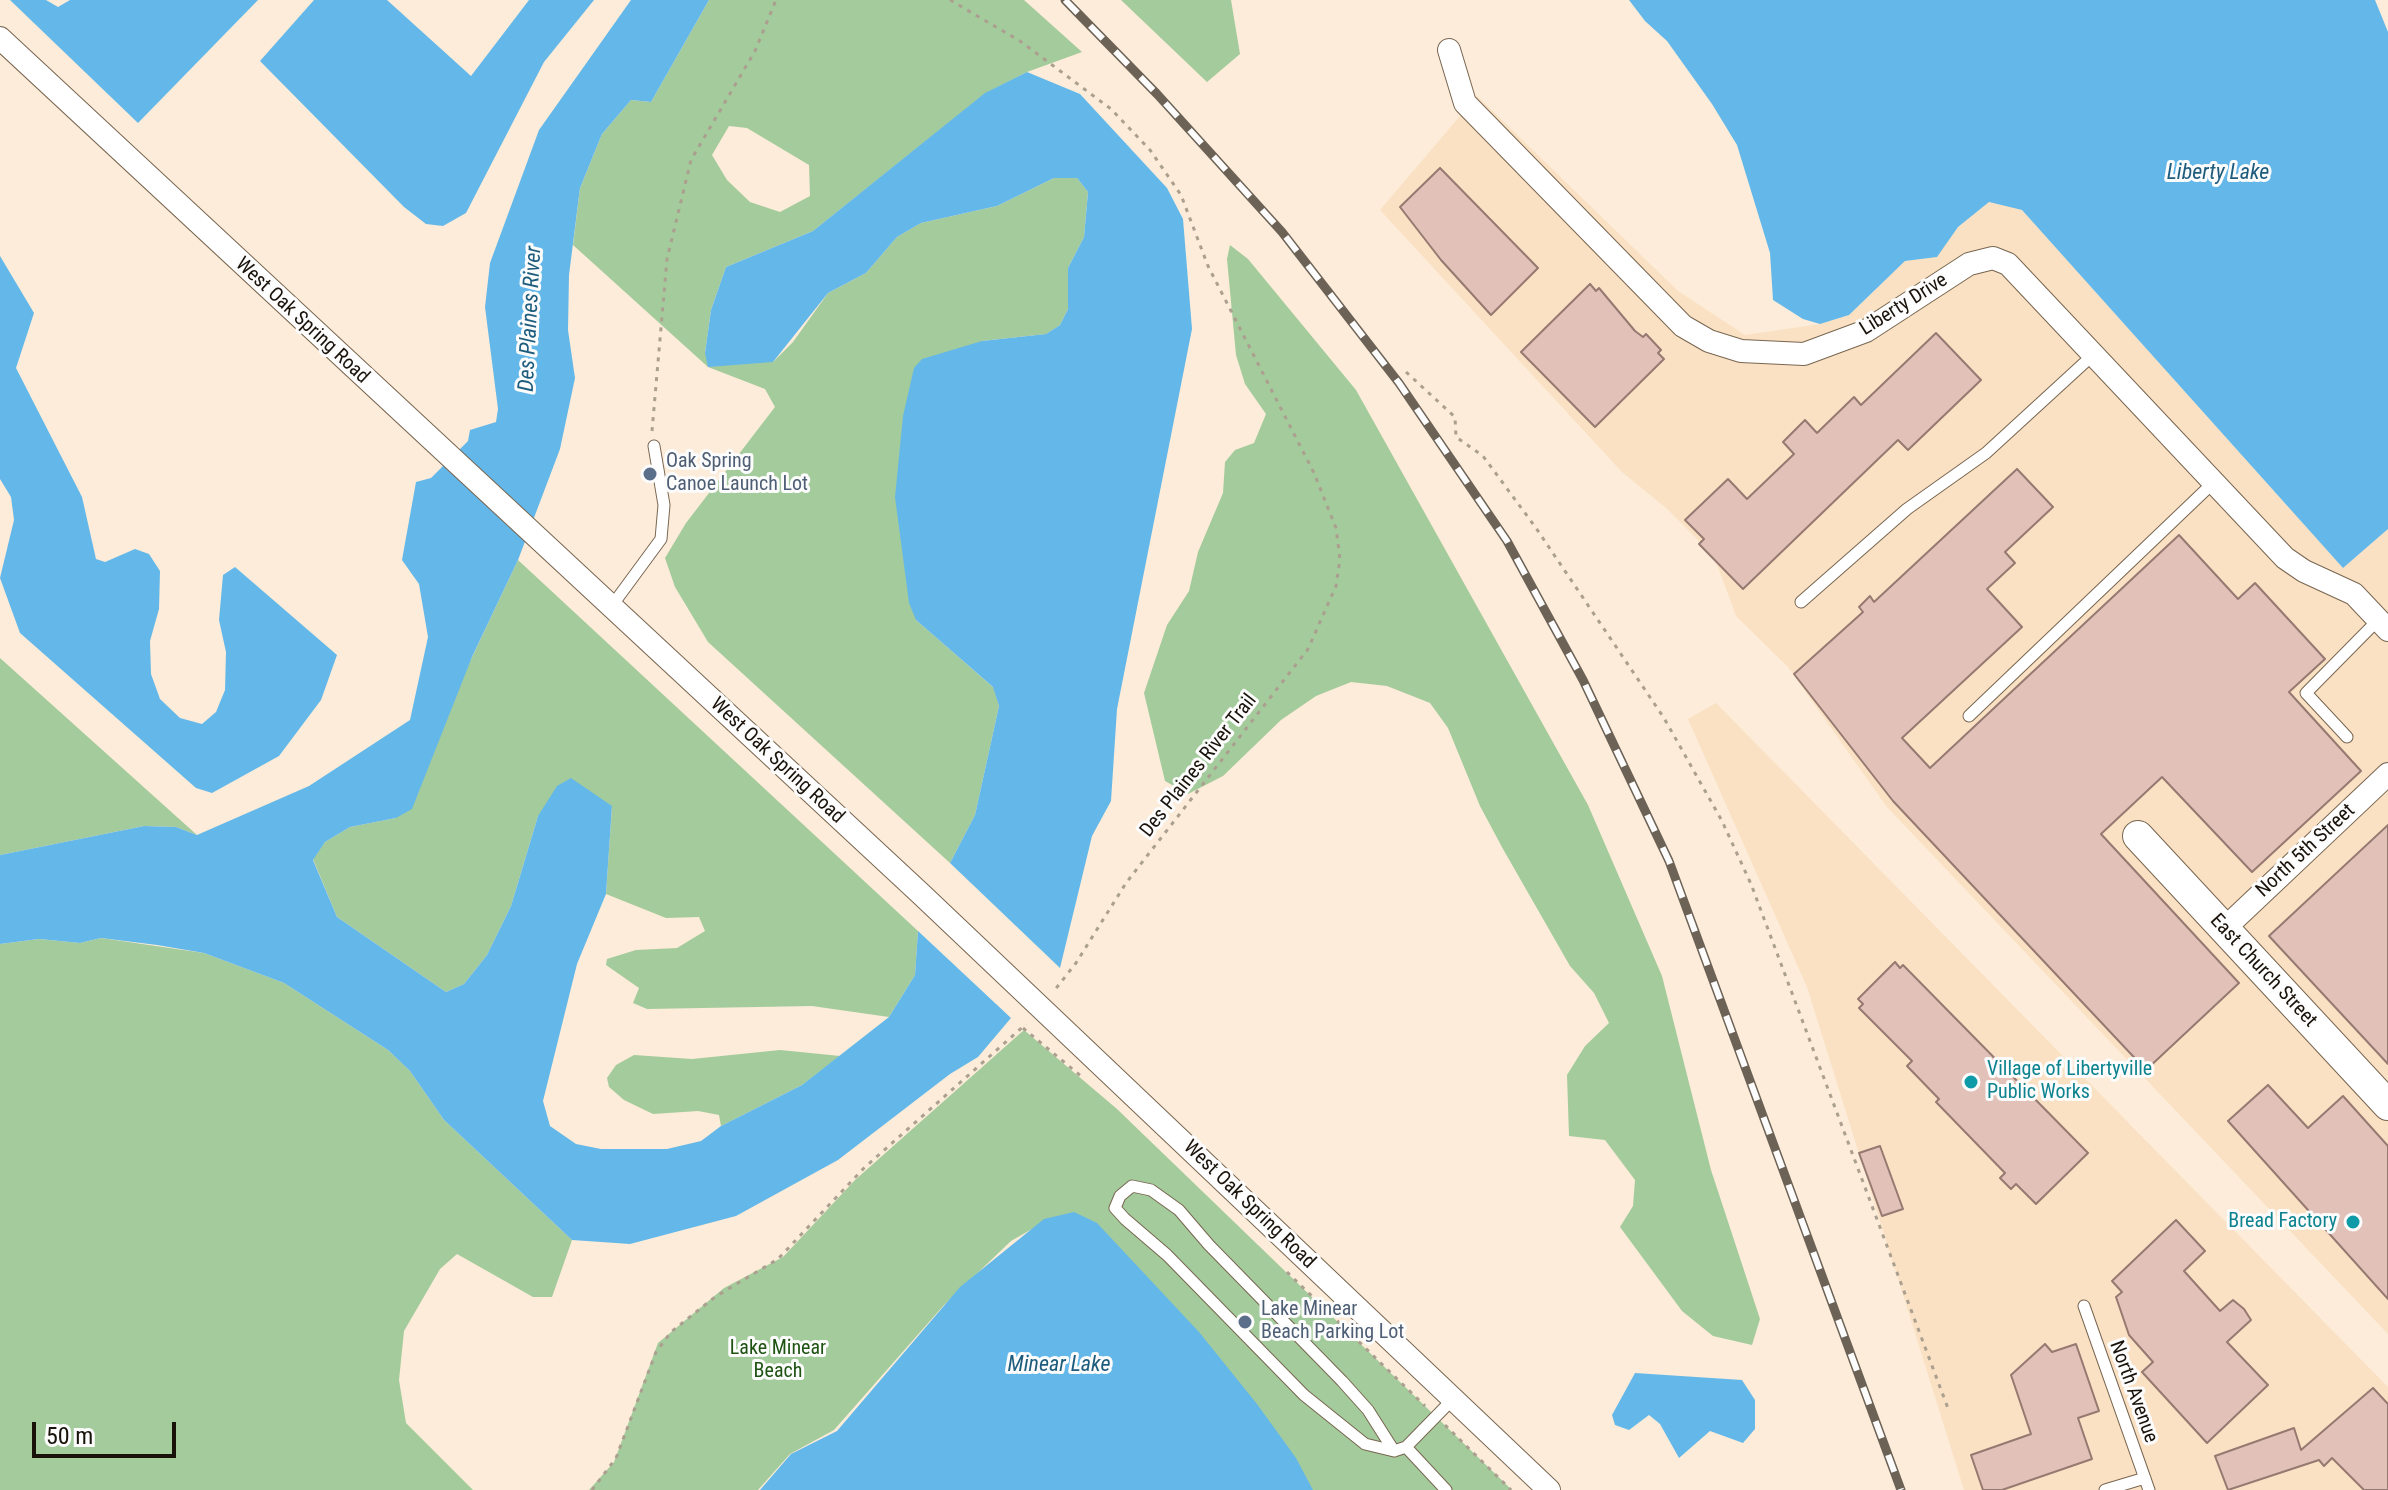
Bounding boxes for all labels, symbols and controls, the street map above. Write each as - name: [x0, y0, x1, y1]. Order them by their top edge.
- water label: Liberty Lake: [2167, 160, 2269, 186]
- water label: Des Plaines River: [514, 246, 548, 392]
- street label: West Oak Spring Road: [230, 253, 374, 389]
- street label: Liberty Drive: [1856, 269, 1952, 341]
- place label: Oak Spring Canoe Launch Lot: [666, 450, 808, 497]
- marker: Oak Spring Canoe Launch Lot: [641, 465, 659, 483]
- street label: Des Plaines River Trail: [1136, 690, 1262, 842]
- street label: West Oak Spring Road: [705, 693, 849, 829]
- street label: North 5th Street: [2252, 799, 2360, 903]
- street label: East Church Street: [2204, 909, 2322, 1033]
- place label: Village of Libertyville Public Works: [1987, 1058, 2152, 1105]
- marker: Village of Libertyville Public Works: [1962, 1073, 1980, 1091]
- street label: West Oak Spring Road: [1178, 1136, 1320, 1274]
- place label: Bread Factory: [2228, 1210, 2337, 1234]
- marker: Bread Factory: [2344, 1213, 2362, 1231]
- place label: Lake Minear Beach Parking Lot: [1261, 1298, 1404, 1345]
- marker: Lake Minear Beach Parking Lot: [1236, 1313, 1254, 1331]
- park label: Lake Minear Beach: [730, 1337, 826, 1384]
- street label: North Avenue: [2103, 1338, 2163, 1446]
- water label: Minear Lake: [1008, 1352, 1110, 1378]
- scale bar: [36, 1406, 180, 1456]
- text: 50 m: [46, 1422, 93, 1450]

